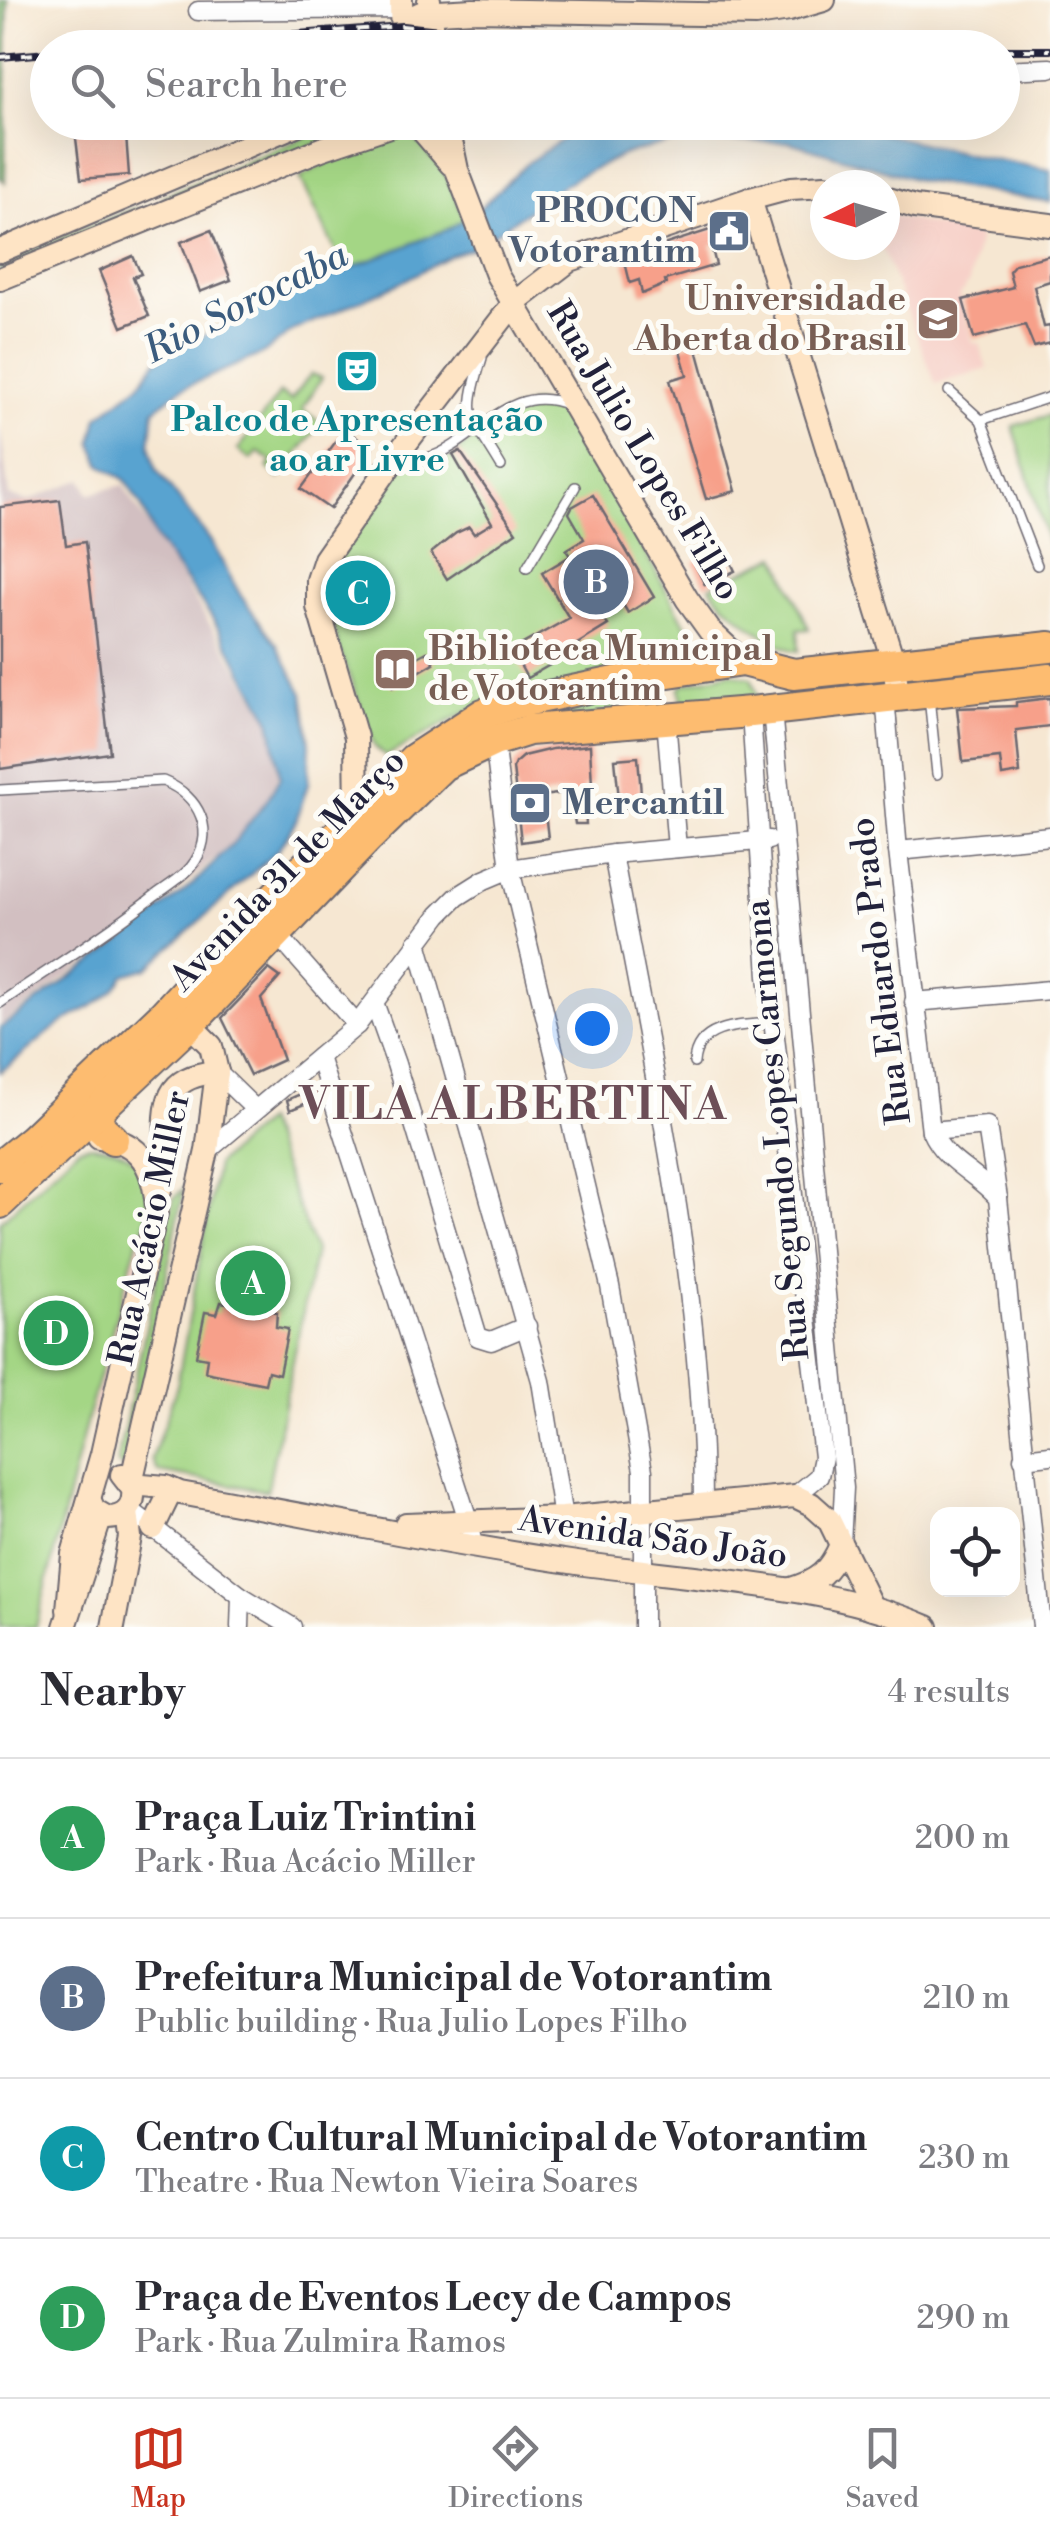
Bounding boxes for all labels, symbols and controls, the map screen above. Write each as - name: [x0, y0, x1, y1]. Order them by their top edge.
- search box: [30, 30, 1020, 140]
- icon: search: [65, 58, 120, 113]
- text: Search here: [145, 62, 348, 109]
- north arrow: [810, 170, 900, 260]
- place label: PROCON Votorantim: [507, 190, 696, 273]
- public building icon: PROCON Votorantim: [706, 208, 752, 254]
- water label: Rio Sorocaba: [135, 231, 357, 375]
- place label: Universidade Aberta do Brasil: [633, 278, 906, 361]
- street label: Rua Julio Lopes Filho: [537, 294, 749, 608]
- school or university icon: Universidade Aberta do Brasil: [915, 296, 961, 342]
- theatre icon: Palco de Apresentação ao ar Livre: [334, 348, 380, 394]
- place label: Palco de Apresentação ao ar Livre: [170, 399, 544, 482]
- pin: B: [564, 544, 628, 620]
- pin: C: [326, 556, 390, 630]
- place label: Biblioteca Municipal de Votorantim: [428, 628, 773, 711]
- library icon: Biblioteca Municipal de Votorantim: [372, 646, 418, 692]
- street label: Avenida 31 de Março: [161, 740, 415, 1001]
- bank icon: Mercantil: [507, 780, 553, 826]
- place label: Mercantil: [562, 782, 724, 825]
- street label: Rua Eduardo Prado: [841, 815, 921, 1127]
- street label: Rua Segundo Lopes Carmona: [736, 898, 820, 1362]
- your location: [567, 1003, 618, 1054]
- district label: VILA ALBERTINA: [297, 1077, 729, 1134]
- street label: Rua Acácio Miller: [100, 1087, 200, 1369]
- pin: A: [220, 1246, 286, 1320]
- pin: D: [23, 1296, 88, 1370]
- street label: Avenida São João: [515, 1498, 790, 1578]
- map controls: [930, 1507, 1020, 1597]
- button: locate: [930, 1507, 1020, 1597]
- text: Nearby: [40, 1666, 185, 1719]
- text: 4 results: [888, 1672, 1010, 1712]
- text: Praça Luiz Trintini: [135, 1795, 476, 1842]
- text: A: [61, 1818, 84, 1858]
- text: 200 m: [915, 1818, 1010, 1858]
- text: Park · Rua Acácio Miller: [135, 1842, 476, 1882]
- text: Prefeitura Municipal de Votorantim: [135, 1955, 772, 2002]
- text: B: [60, 1978, 85, 2018]
- text: 210 m: [923, 1978, 1010, 2018]
- text: Public building · Rua Julio Lopes Filho: [135, 2002, 688, 2042]
- text: Centro Cultural Municipal de Votorantim: [135, 2115, 867, 2162]
- text: C: [61, 2138, 84, 2178]
- text: 230 m: [918, 2138, 1010, 2178]
- text: Theatre · Rua Newton Vieira Soares: [135, 2162, 638, 2202]
- text: Praça de Eventos Lecy de Campos: [135, 2275, 732, 2322]
- text: D: [60, 2298, 85, 2338]
- text: 290 m: [917, 2298, 1010, 2338]
- text: Park · Rua Zulmira Ramos: [135, 2322, 506, 2362]
- tab: Map: [131, 2421, 186, 2516]
- tab: Directions: [448, 2421, 583, 2516]
- tab: Saved: [845, 2421, 919, 2516]

